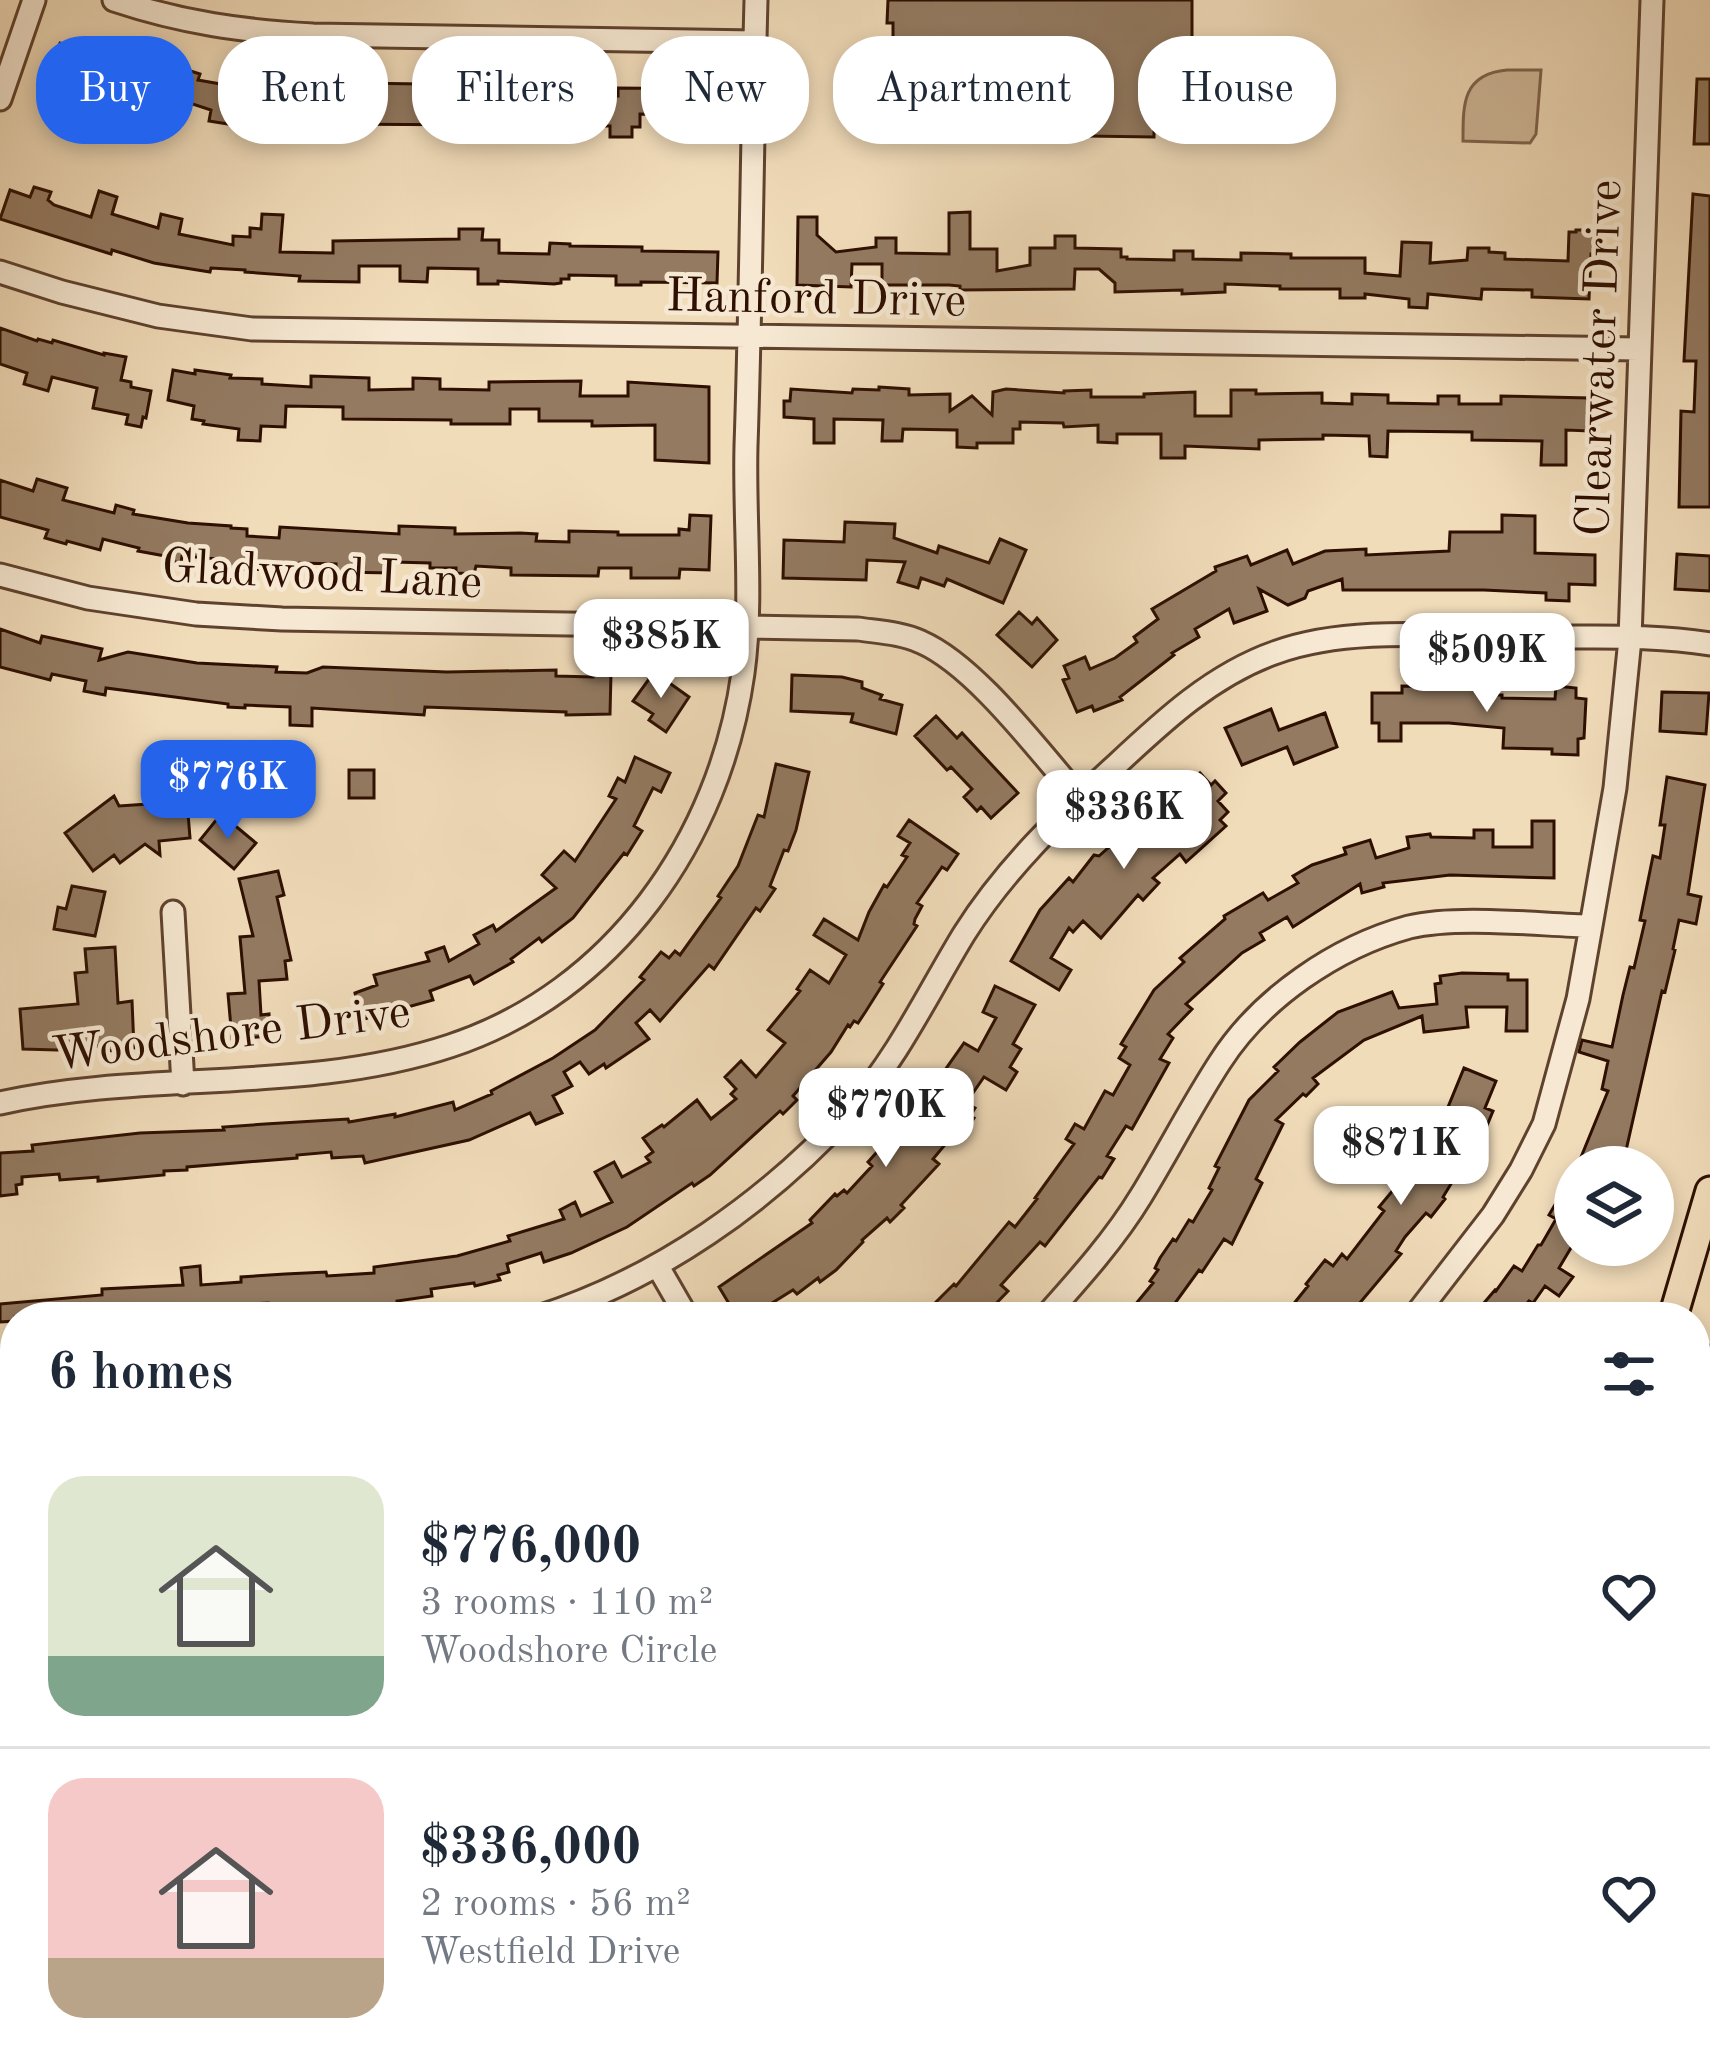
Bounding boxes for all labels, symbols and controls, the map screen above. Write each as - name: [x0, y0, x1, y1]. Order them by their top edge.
- chip: Buy: [36, 36, 194, 144]
- chip: Rent: [218, 36, 388, 144]
- chip: Filters: [412, 36, 617, 144]
- chip: New: [641, 36, 809, 144]
- chip: Apartment: [833, 36, 1114, 144]
- chip: House: [1138, 36, 1336, 144]
- street label: Clearwater Drive: [1571, 179, 1631, 538]
- street label: Hanford Drive: [665, 273, 967, 327]
- street label: Gladwood Lane: [160, 544, 483, 608]
- pin: $385K: [577, 599, 745, 701]
- pin: $509K: [1403, 613, 1571, 715]
- text: $385K: [601, 618, 721, 657]
- text: $509K: [1427, 632, 1547, 671]
- pin: $776K: [144, 740, 312, 842]
- text: $776K: [168, 759, 288, 798]
- pin: $336K: [1040, 770, 1208, 872]
- text: $336K: [1064, 789, 1184, 828]
- street label: Woodshore Drive: [50, 989, 413, 1081]
- pin: $770K: [802, 1068, 970, 1170]
- text: $770K: [826, 1087, 946, 1126]
- pin: $871K: [1317, 1106, 1485, 1208]
- text: $871K: [1341, 1125, 1461, 1164]
- map controls: [1554, 1146, 1674, 1266]
- button: layers: [1554, 1146, 1674, 1266]
- icon: filters: [1596, 1341, 1662, 1407]
- text: 6 homes: [48, 1349, 233, 1400]
- text: $776,000: [420, 1523, 641, 1574]
- icon: home: [144, 1524, 288, 1668]
- icon: heart: [1596, 1563, 1662, 1629]
- text: 3 rooms · 110 m²: [420, 1584, 713, 1623]
- text: Woodshore Circle: [420, 1632, 717, 1671]
- text: $336,000: [420, 1824, 641, 1875]
- icon: home: [144, 1826, 288, 1970]
- icon: heart: [1596, 1865, 1662, 1931]
- text: 2 rooms · 56 m²: [420, 1885, 691, 1924]
- text: Westfield Drive: [420, 1933, 681, 1972]

